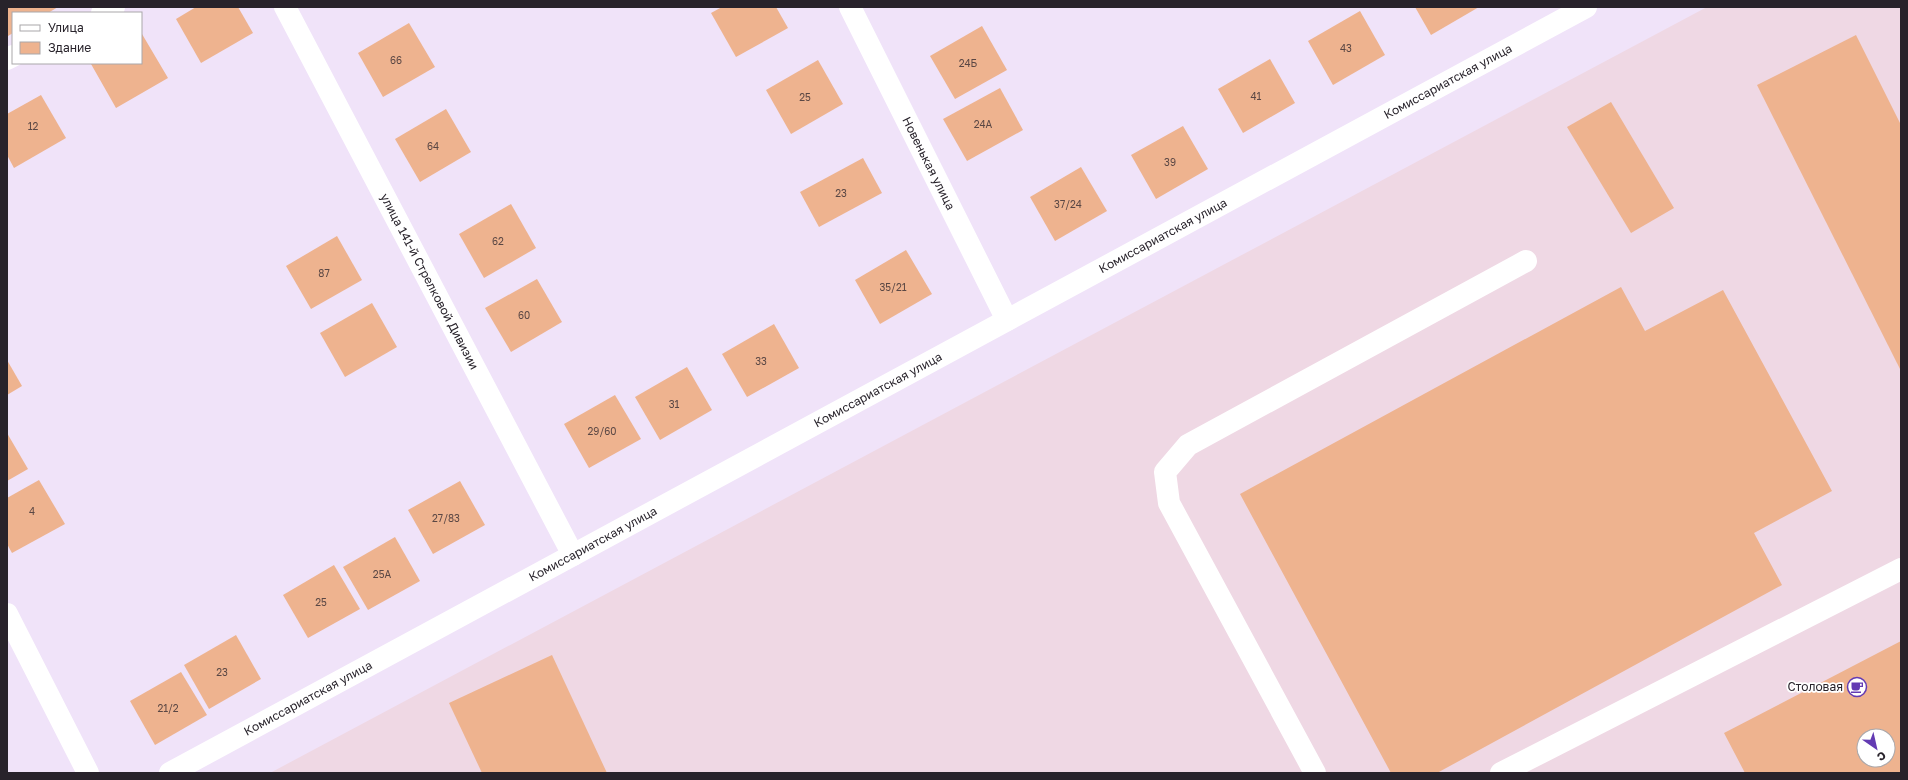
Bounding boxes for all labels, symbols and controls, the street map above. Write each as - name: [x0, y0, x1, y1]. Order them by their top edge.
- legend: [12, 12, 142, 64]
- text: Улица: [48, 20, 84, 35]
- text: Здание: [48, 40, 91, 55]
- street label: Комиссариатская улица: [1381, 40, 1514, 122]
- house number: 43: [1340, 42, 1352, 54]
- house number: 66: [390, 54, 402, 66]
- house number: 24Б: [959, 57, 978, 69]
- house number: 41: [1251, 90, 1262, 102]
- house number: 25: [799, 91, 811, 103]
- street label: Новенькая улица: [899, 114, 959, 212]
- house number: 24А: [974, 118, 993, 130]
- house number: 12: [28, 120, 39, 132]
- house number: 64: [427, 140, 439, 152]
- house number: 39: [1164, 156, 1176, 168]
- house number: 23: [835, 187, 847, 199]
- street label: улица 141-й Стрелковой Дивизии: [377, 191, 482, 372]
- street label: Комиссариатская улица: [1096, 195, 1229, 276]
- house number: 37/24: [1054, 198, 1082, 210]
- house number: 62: [492, 235, 504, 247]
- house number: 87: [318, 267, 330, 279]
- house number: 35/21: [879, 281, 907, 293]
- house number: 60: [518, 309, 530, 321]
- street label: Комиссариатская улица: [811, 349, 944, 430]
- house number: 33: [755, 355, 767, 367]
- house number: 31: [669, 398, 679, 410]
- house number: 29/60: [588, 425, 616, 437]
- street label: Комиссариатская улица: [526, 503, 660, 584]
- house number: 4: [29, 505, 35, 517]
- house number: 27/83: [432, 512, 460, 524]
- house number: 25А: [373, 568, 391, 580]
- house number: 25: [315, 596, 327, 608]
- street label: Комиссариатская улица: [241, 657, 375, 739]
- house number: 23: [216, 666, 228, 678]
- cafe icon: Столовая: [1846, 676, 1868, 698]
- place label: Столовая: [1787, 679, 1843, 694]
- house number: 21/2: [157, 702, 179, 714]
- north arrow: [1856, 728, 1896, 768]
- text: С: [1875, 749, 1889, 764]

